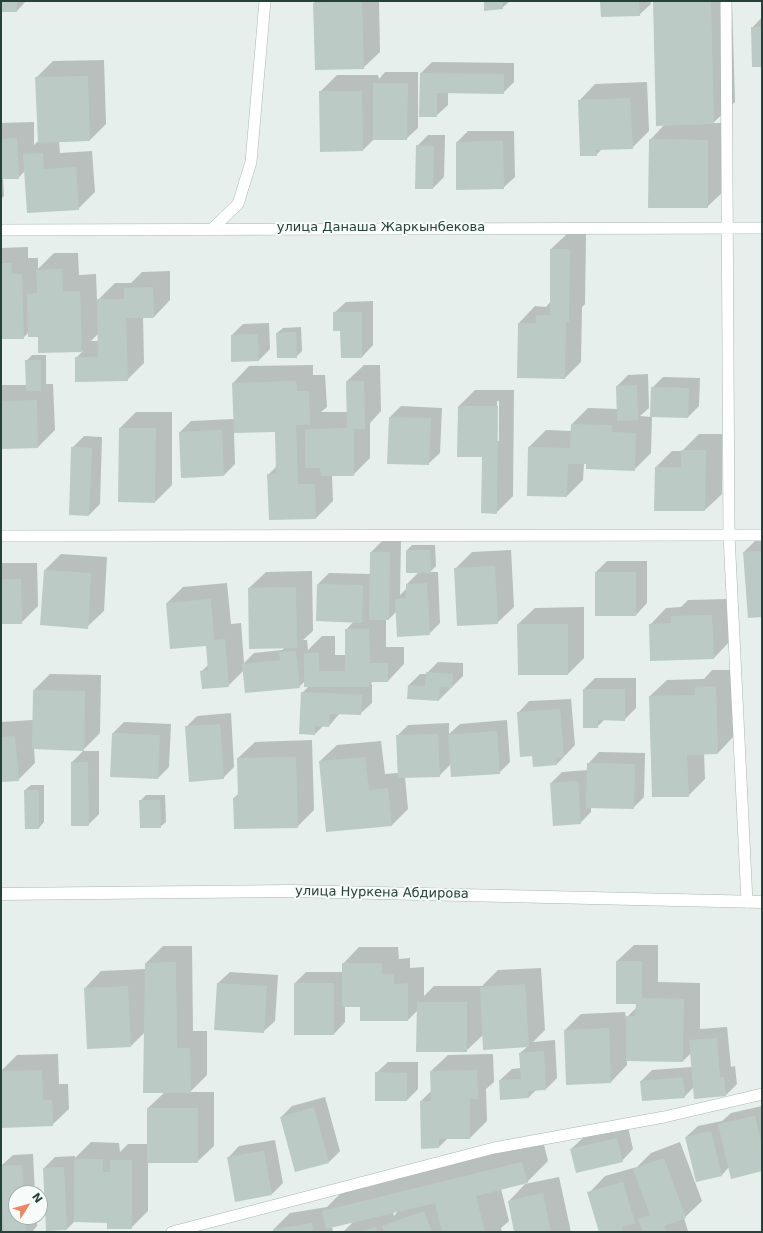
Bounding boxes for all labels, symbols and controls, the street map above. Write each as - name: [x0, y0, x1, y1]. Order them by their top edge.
- street label: улица Данаша Жаркынбекова: [277, 220, 485, 236]
- street label: улица Нуркена Абдирова: [295, 884, 469, 902]
- north arrow: [8, 1185, 48, 1225]
- text: N: [29, 1190, 45, 1206]

